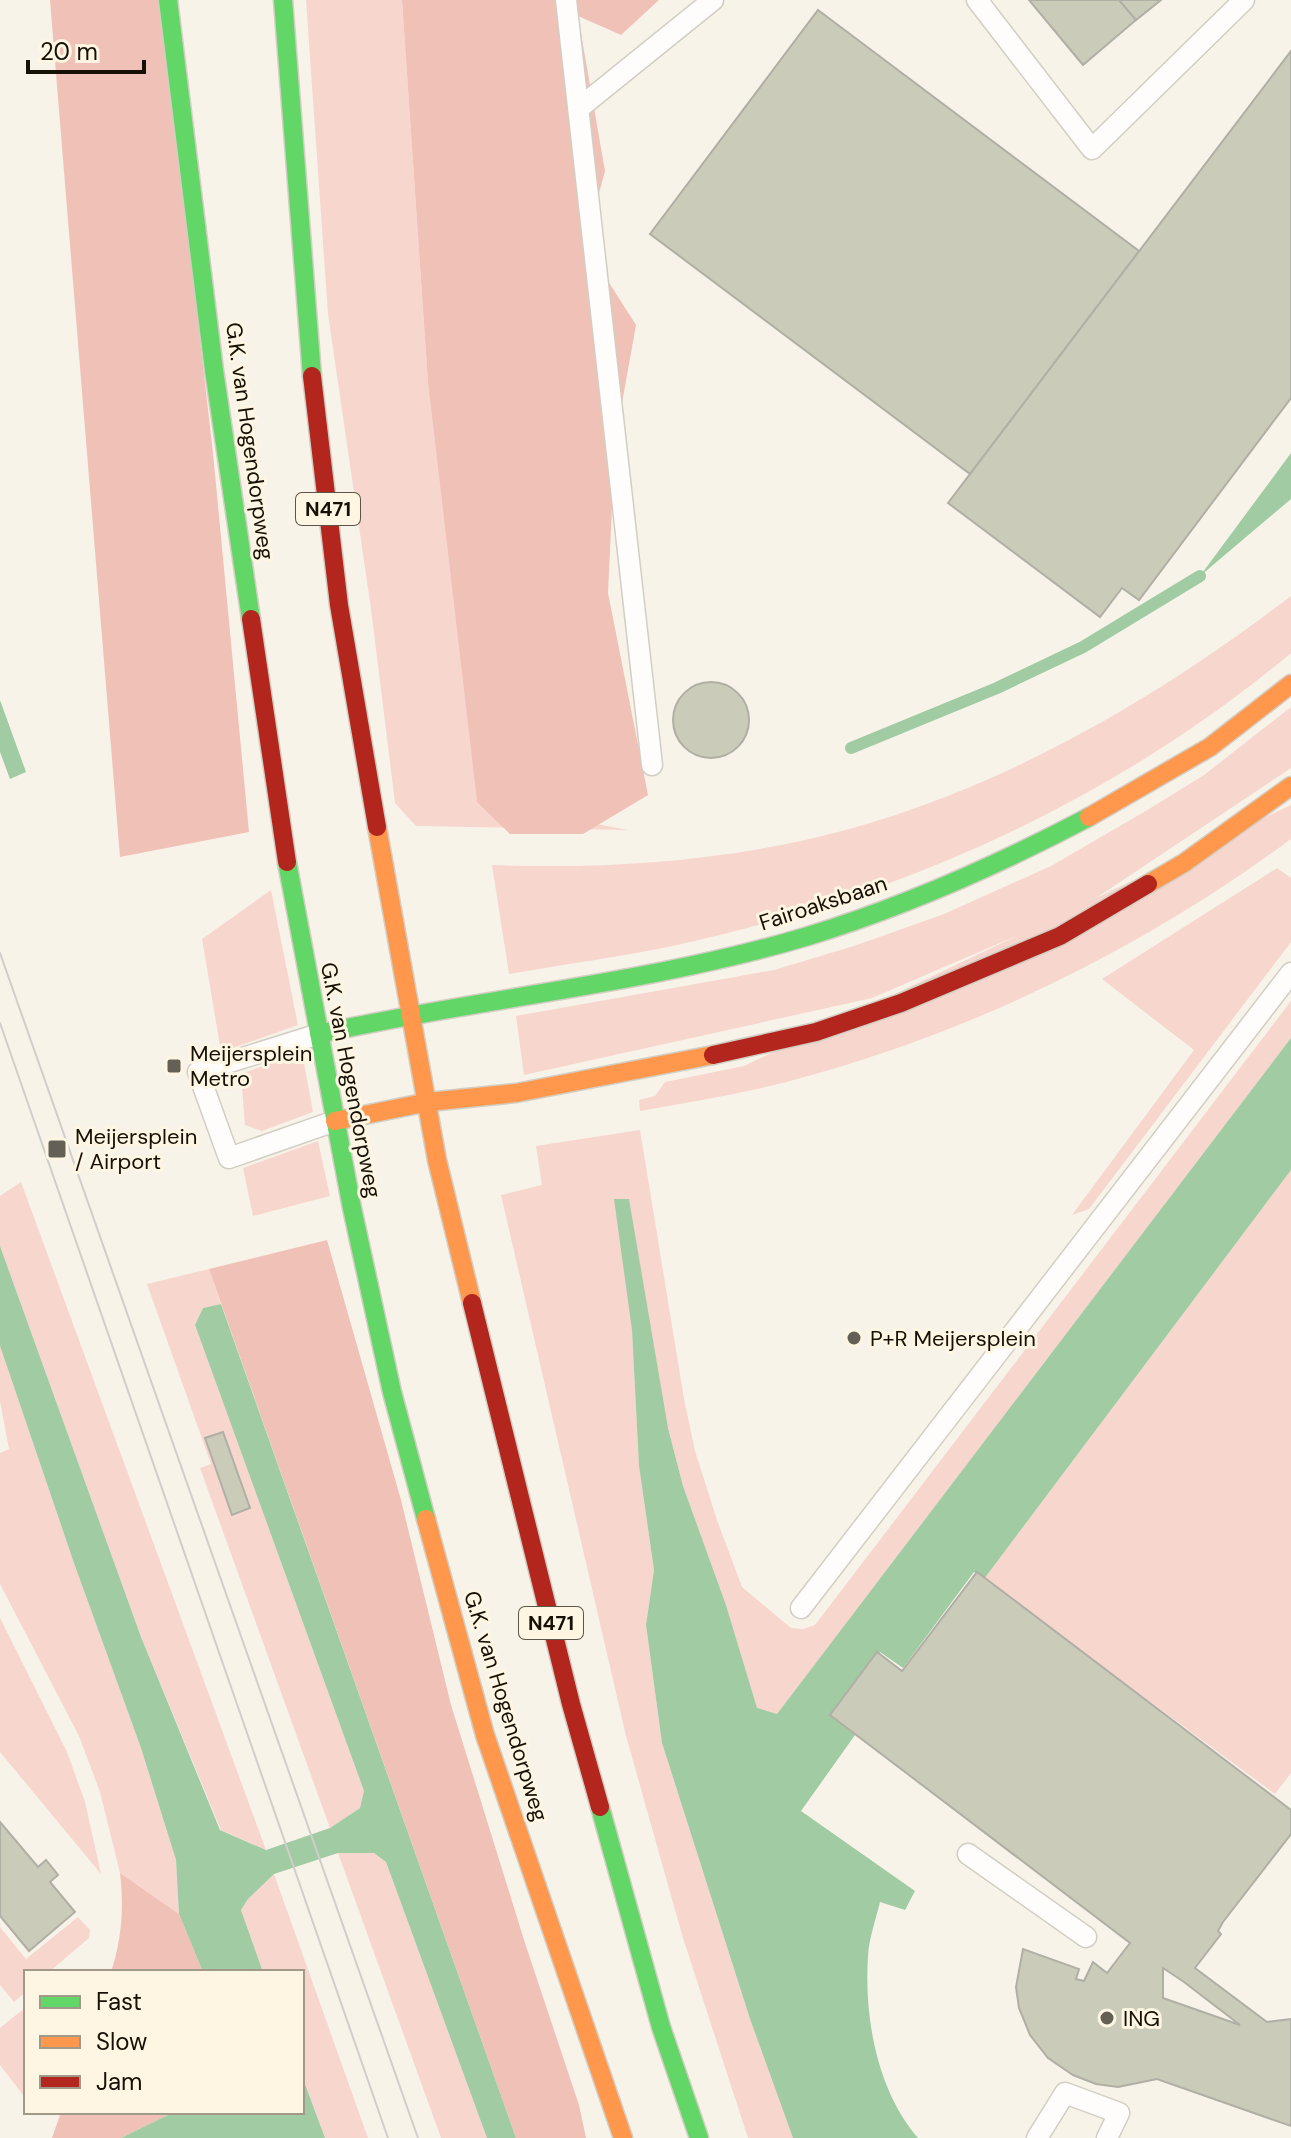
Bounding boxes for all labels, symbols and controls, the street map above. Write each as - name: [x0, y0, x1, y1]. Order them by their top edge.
- scale bar: [28, 24, 144, 74]
- text: 20 m: [40, 36, 98, 67]
- street label: G.K. van Hogendorpweg: [219, 320, 281, 562]
- road number: N471: [296, 493, 360, 525]
- street label: Fairoaksbaan: [755, 869, 891, 937]
- street label: G.K. van Hogendorpweg: [314, 960, 388, 1200]
- place label: Meijersplein Metro: [190, 1039, 312, 1093]
- marker: Meijersplein Metro: [165, 1057, 183, 1075]
- place label: Meijersplein / Airport: [75, 1122, 197, 1176]
- marker: Meijersplein / Airport: [46, 1138, 68, 1160]
- place label: P+R Meijersplein: [870, 1324, 1036, 1353]
- marker: P+R Meijersplein: [845, 1329, 863, 1347]
- street label: G.K. van Hogendorpweg: [457, 1587, 555, 1825]
- road number: N471: [519, 1607, 583, 1639]
- legend: [24, 1970, 304, 2114]
- text: Fast: [96, 1986, 142, 2017]
- place label: ING: [1123, 2004, 1160, 2033]
- marker: ING: [1098, 2009, 1116, 2027]
- text: Slow: [96, 2026, 147, 2057]
- text: Jam: [96, 2066, 142, 2097]

